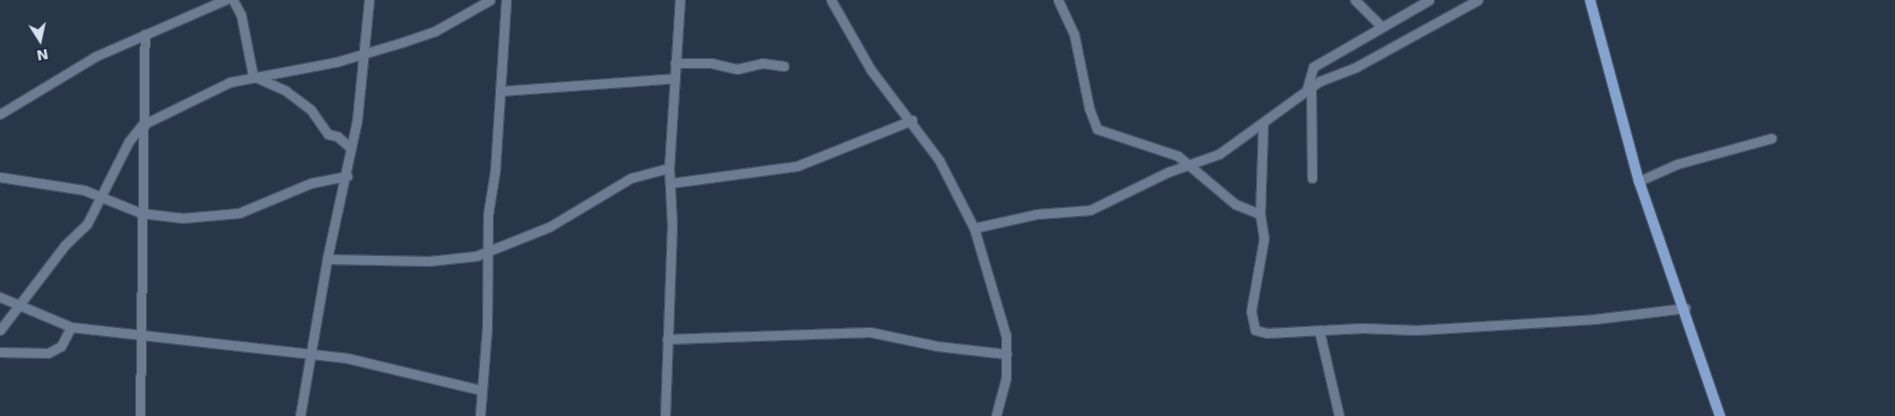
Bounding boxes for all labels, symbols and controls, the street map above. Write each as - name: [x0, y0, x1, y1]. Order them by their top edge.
- north arrow: [15, 15, 65, 65]
- text: N: [35, 46, 50, 64]

